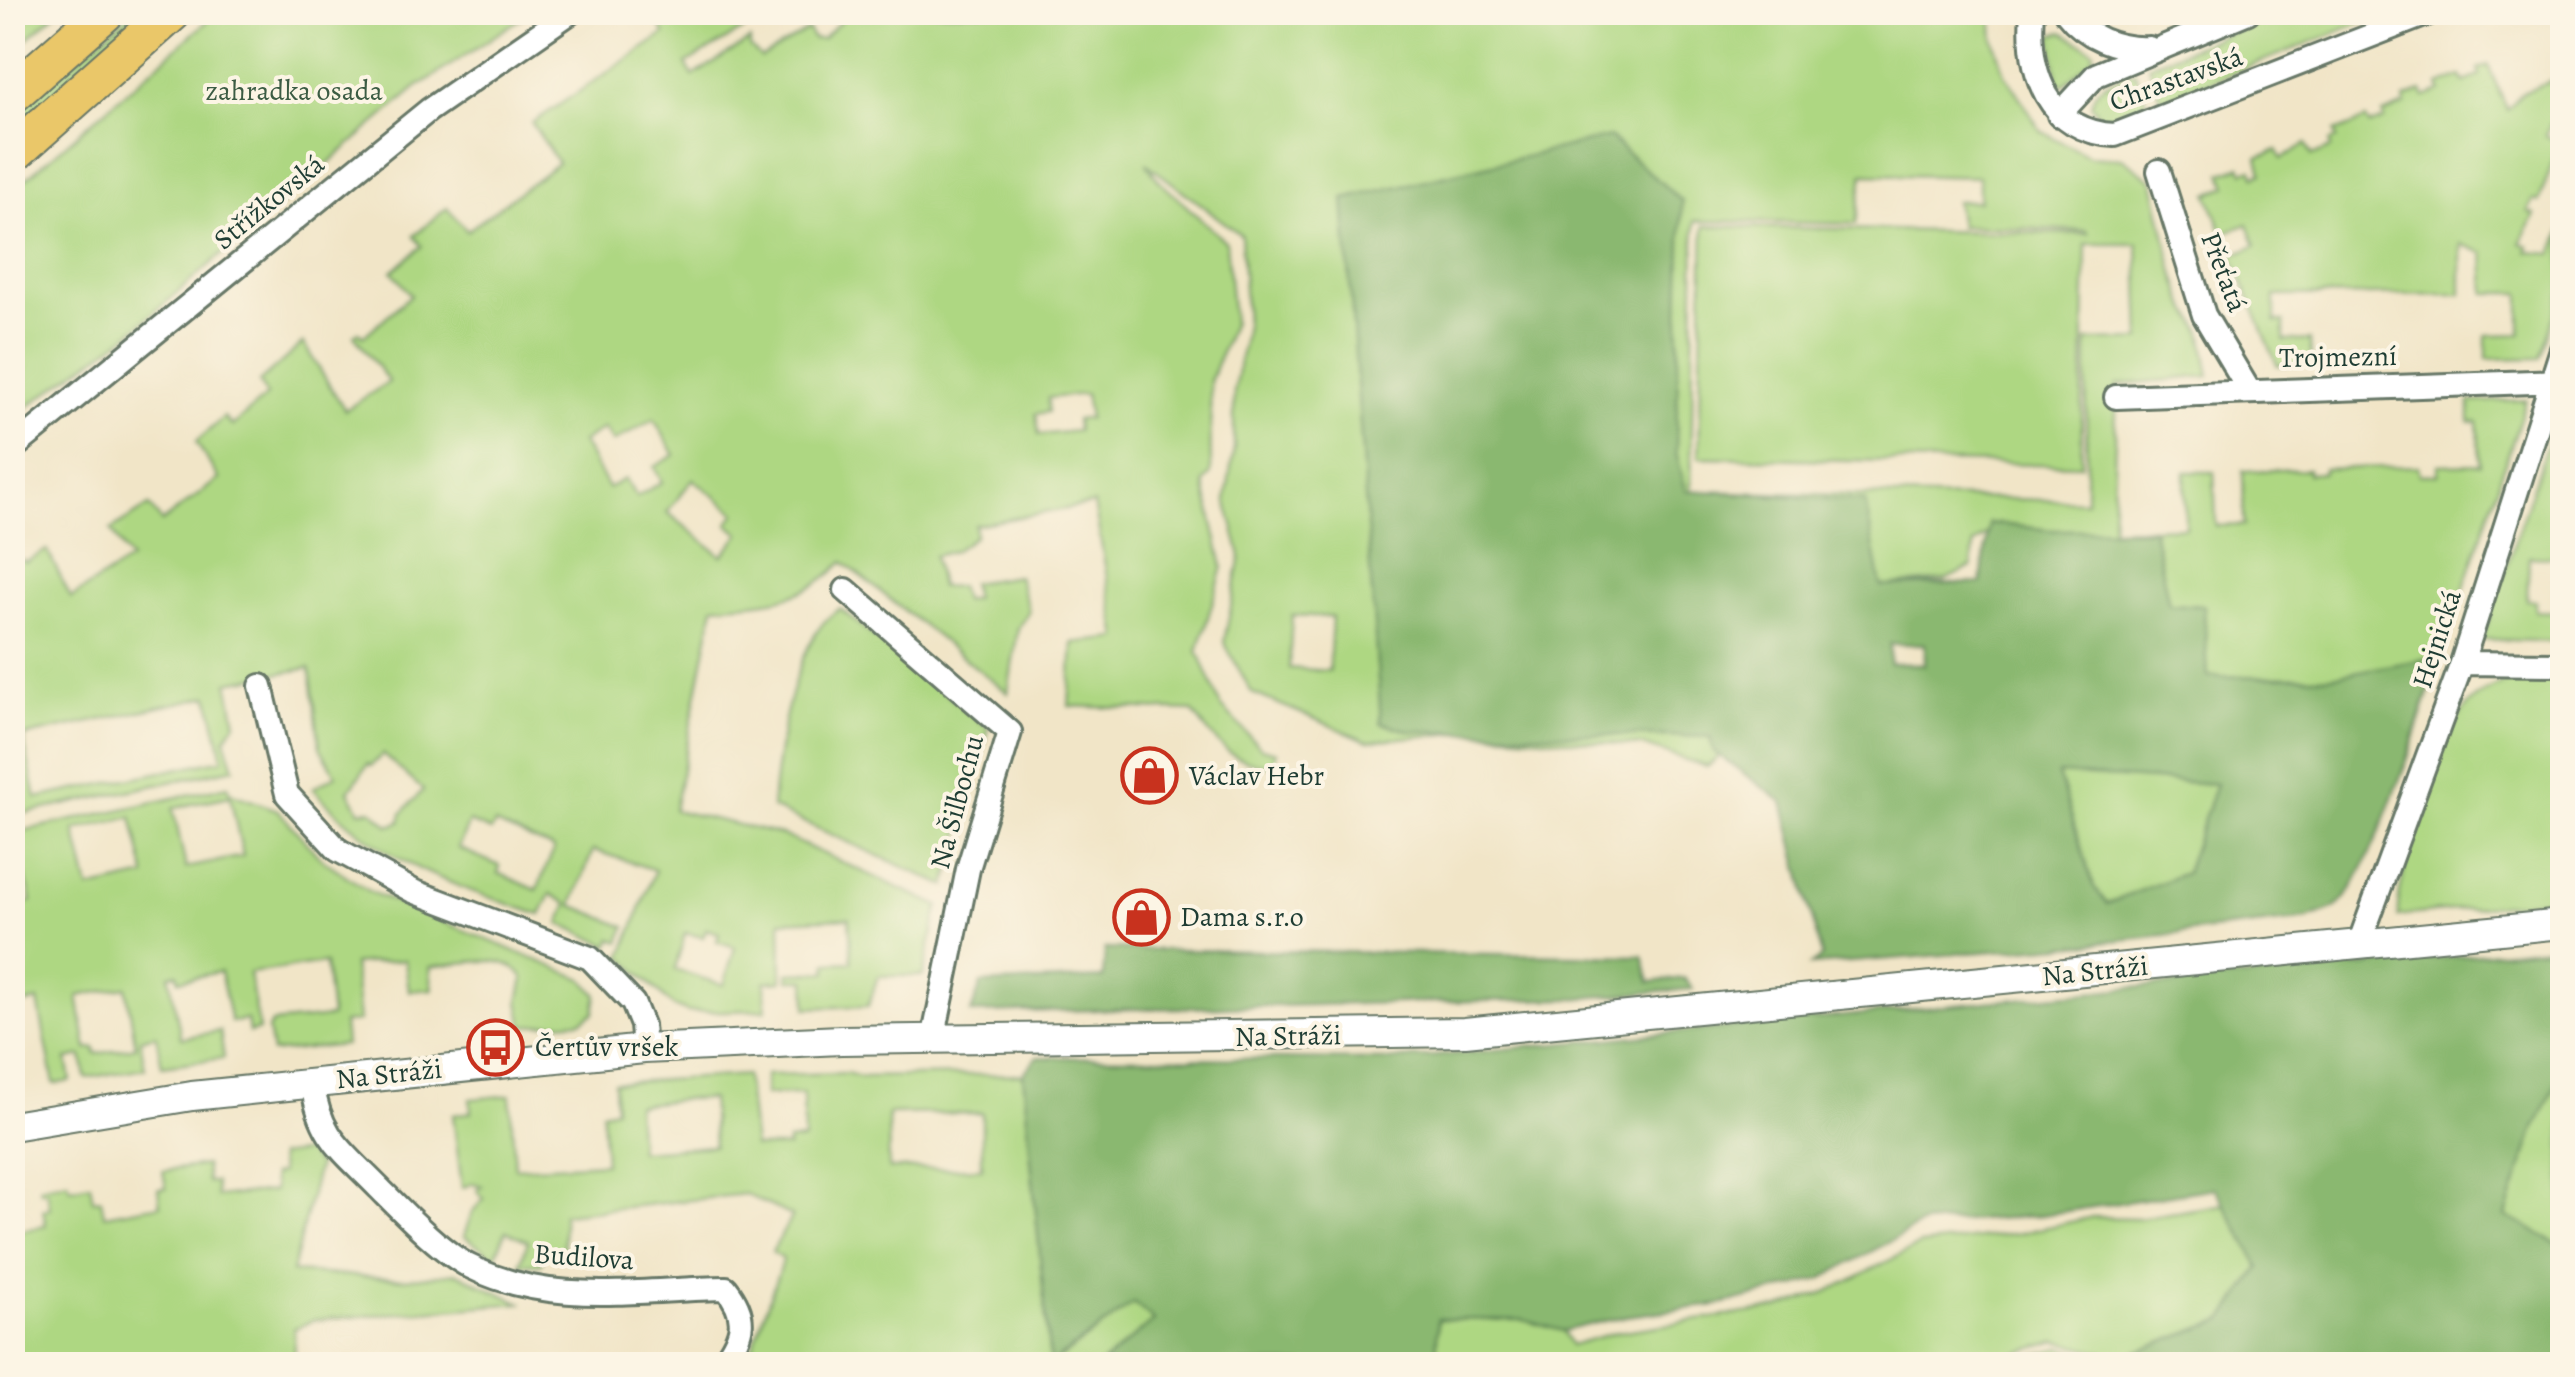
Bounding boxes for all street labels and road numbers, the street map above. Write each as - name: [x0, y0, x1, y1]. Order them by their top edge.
- street label: Chrastavská: [2104, 37, 2248, 121]
- street label: Střížkovská: [206, 146, 332, 258]
- street label: Přeťatá: [2191, 226, 2257, 318]
- street label: Trojmezní: [2279, 337, 2397, 377]
- street label: Hejnická: [2403, 585, 2471, 693]
- street label: Na Šilbochu: [921, 730, 993, 873]
- street label: Na Stráži: [2040, 947, 2150, 995]
- street label: Na Stráži: [1234, 1016, 1342, 1056]
- street label: Na Stráži: [334, 1050, 444, 1098]
- street label: Budilova: [533, 1235, 635, 1279]

